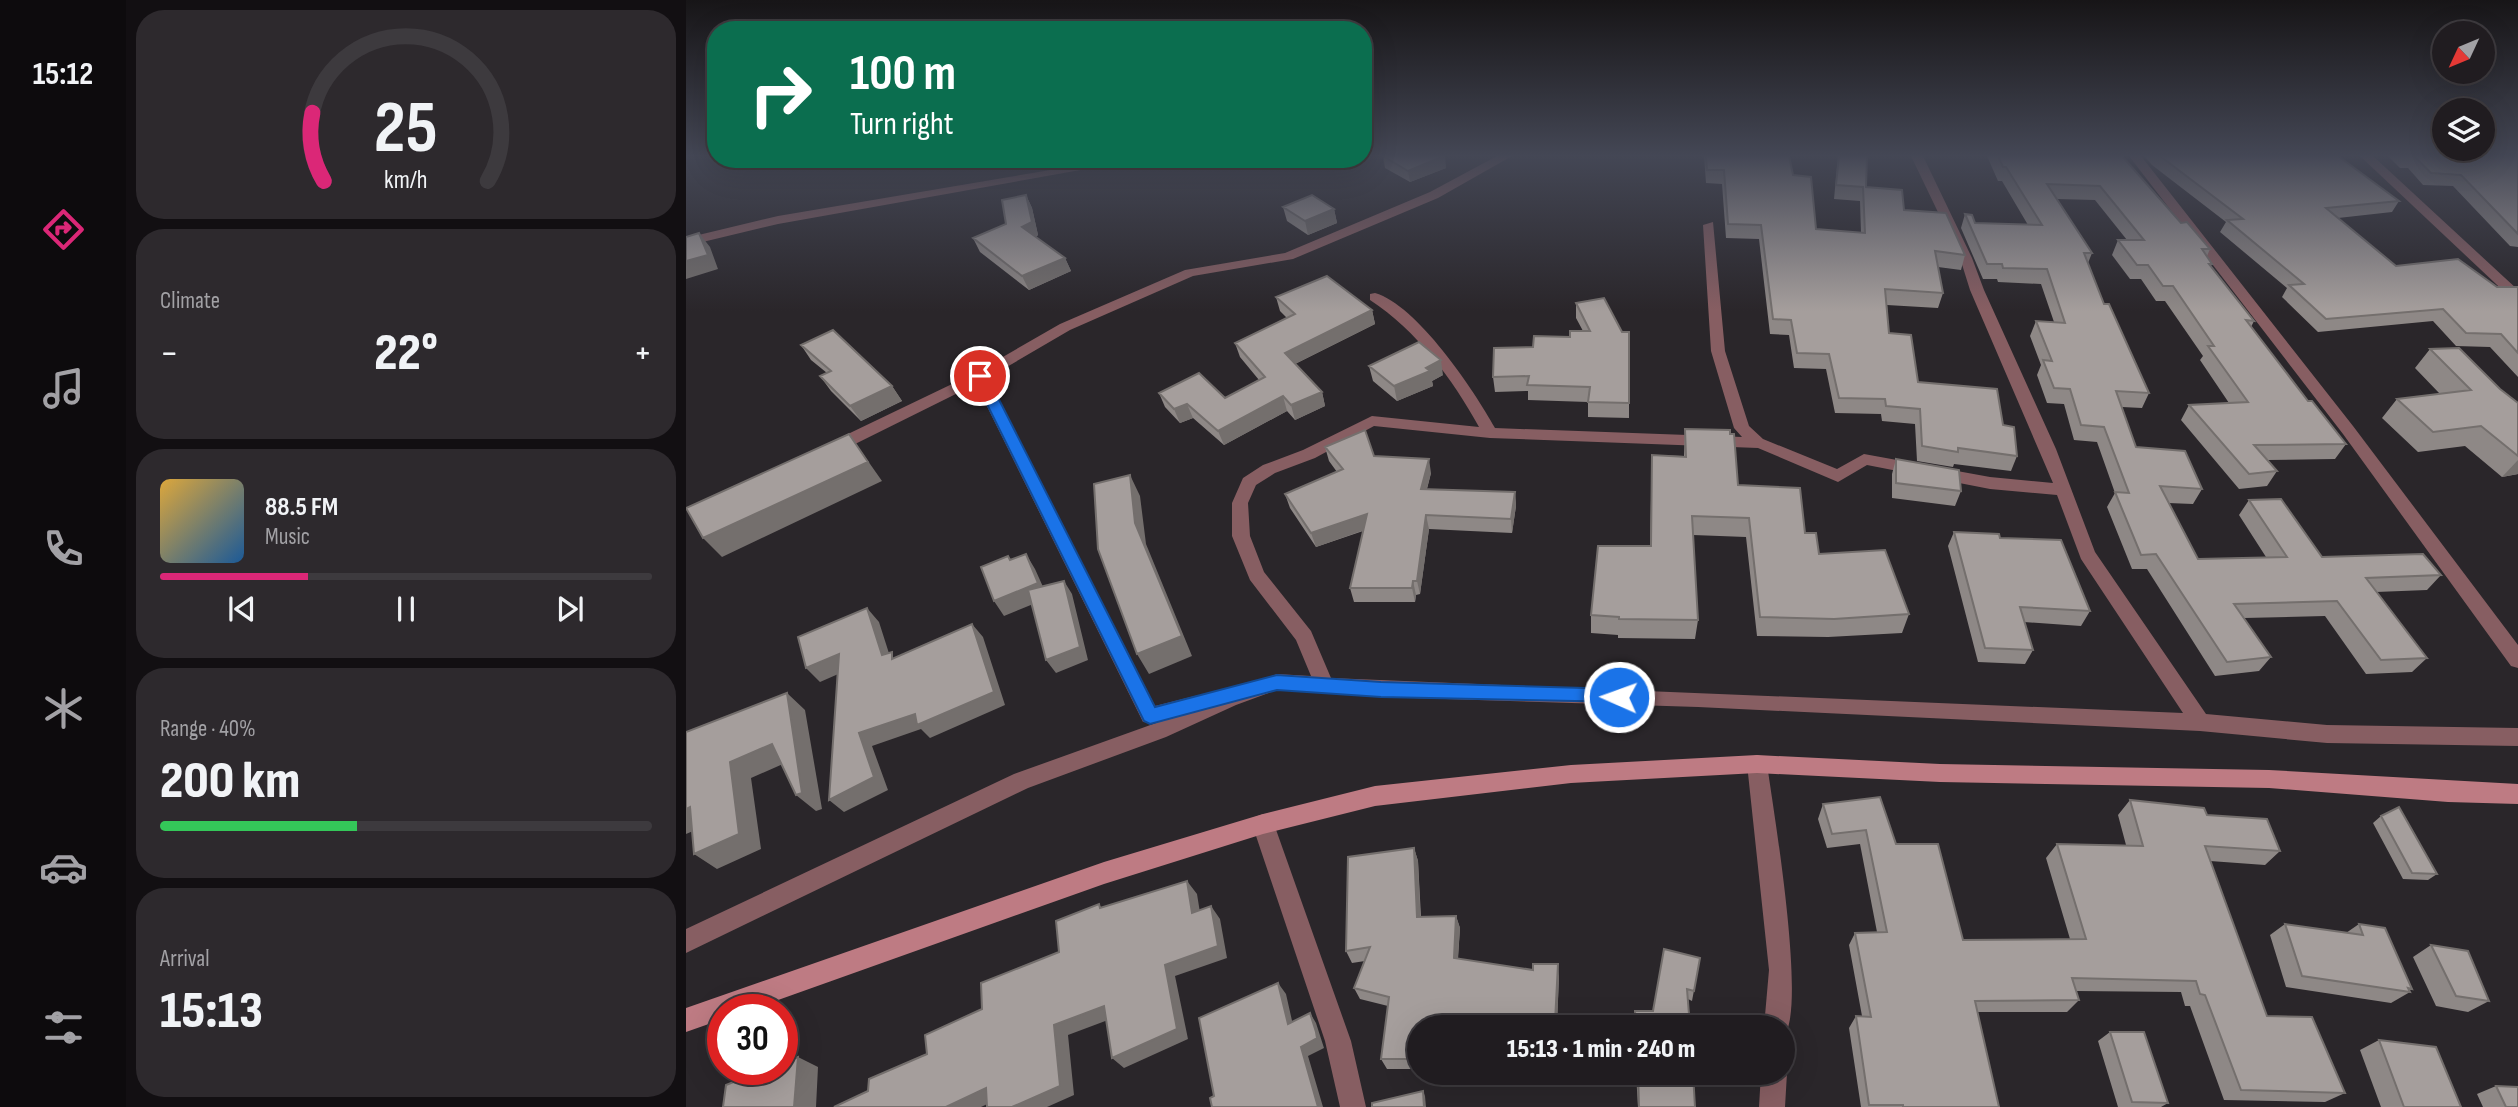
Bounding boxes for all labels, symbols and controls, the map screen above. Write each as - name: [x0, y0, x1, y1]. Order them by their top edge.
- north arrow: [2432, 21, 2496, 84]
- map controls: [2432, 21, 2495, 161]
- text: 100 m: [850, 45, 956, 104]
- icon: right: [735, 49, 826, 140]
- text: 15:12: [33, 55, 93, 94]
- text: 25: [374, 85, 438, 173]
- button: layers: [2432, 98, 2495, 161]
- text: Turn right: [850, 105, 954, 144]
- text: km/h: [384, 165, 428, 196]
- icon: directions: [39, 205, 88, 254]
- text: Climate: [160, 287, 220, 315]
- text: 22°: [374, 322, 438, 385]
- text: −: [160, 331, 179, 376]
- text: +: [633, 331, 652, 376]
- pin: [950, 346, 1010, 406]
- icon: arrive: [961, 357, 999, 395]
- icon: music: [39, 364, 88, 413]
- text: 88.5 FM: [265, 492, 338, 523]
- text: Music: [265, 523, 310, 551]
- icon: phone: [39, 524, 88, 573]
- icon: previous: [223, 590, 261, 628]
- icon: pause: [387, 590, 425, 628]
- icon: next: [551, 590, 589, 628]
- position arrow: [1582, 660, 1656, 734]
- icon: climate: [39, 684, 88, 733]
- text: Range · 40%: [160, 715, 256, 743]
- text: 200 km: [160, 750, 300, 813]
- icon: car: [39, 843, 88, 892]
- text: Arrival: [160, 945, 209, 973]
- text: 15:13: [160, 980, 263, 1043]
- speed limit sign: 30: [707, 994, 798, 1085]
- icon: filters: [39, 1003, 88, 1052]
- text: 15:13 · 1 min · 240 m: [1507, 1034, 1695, 1065]

